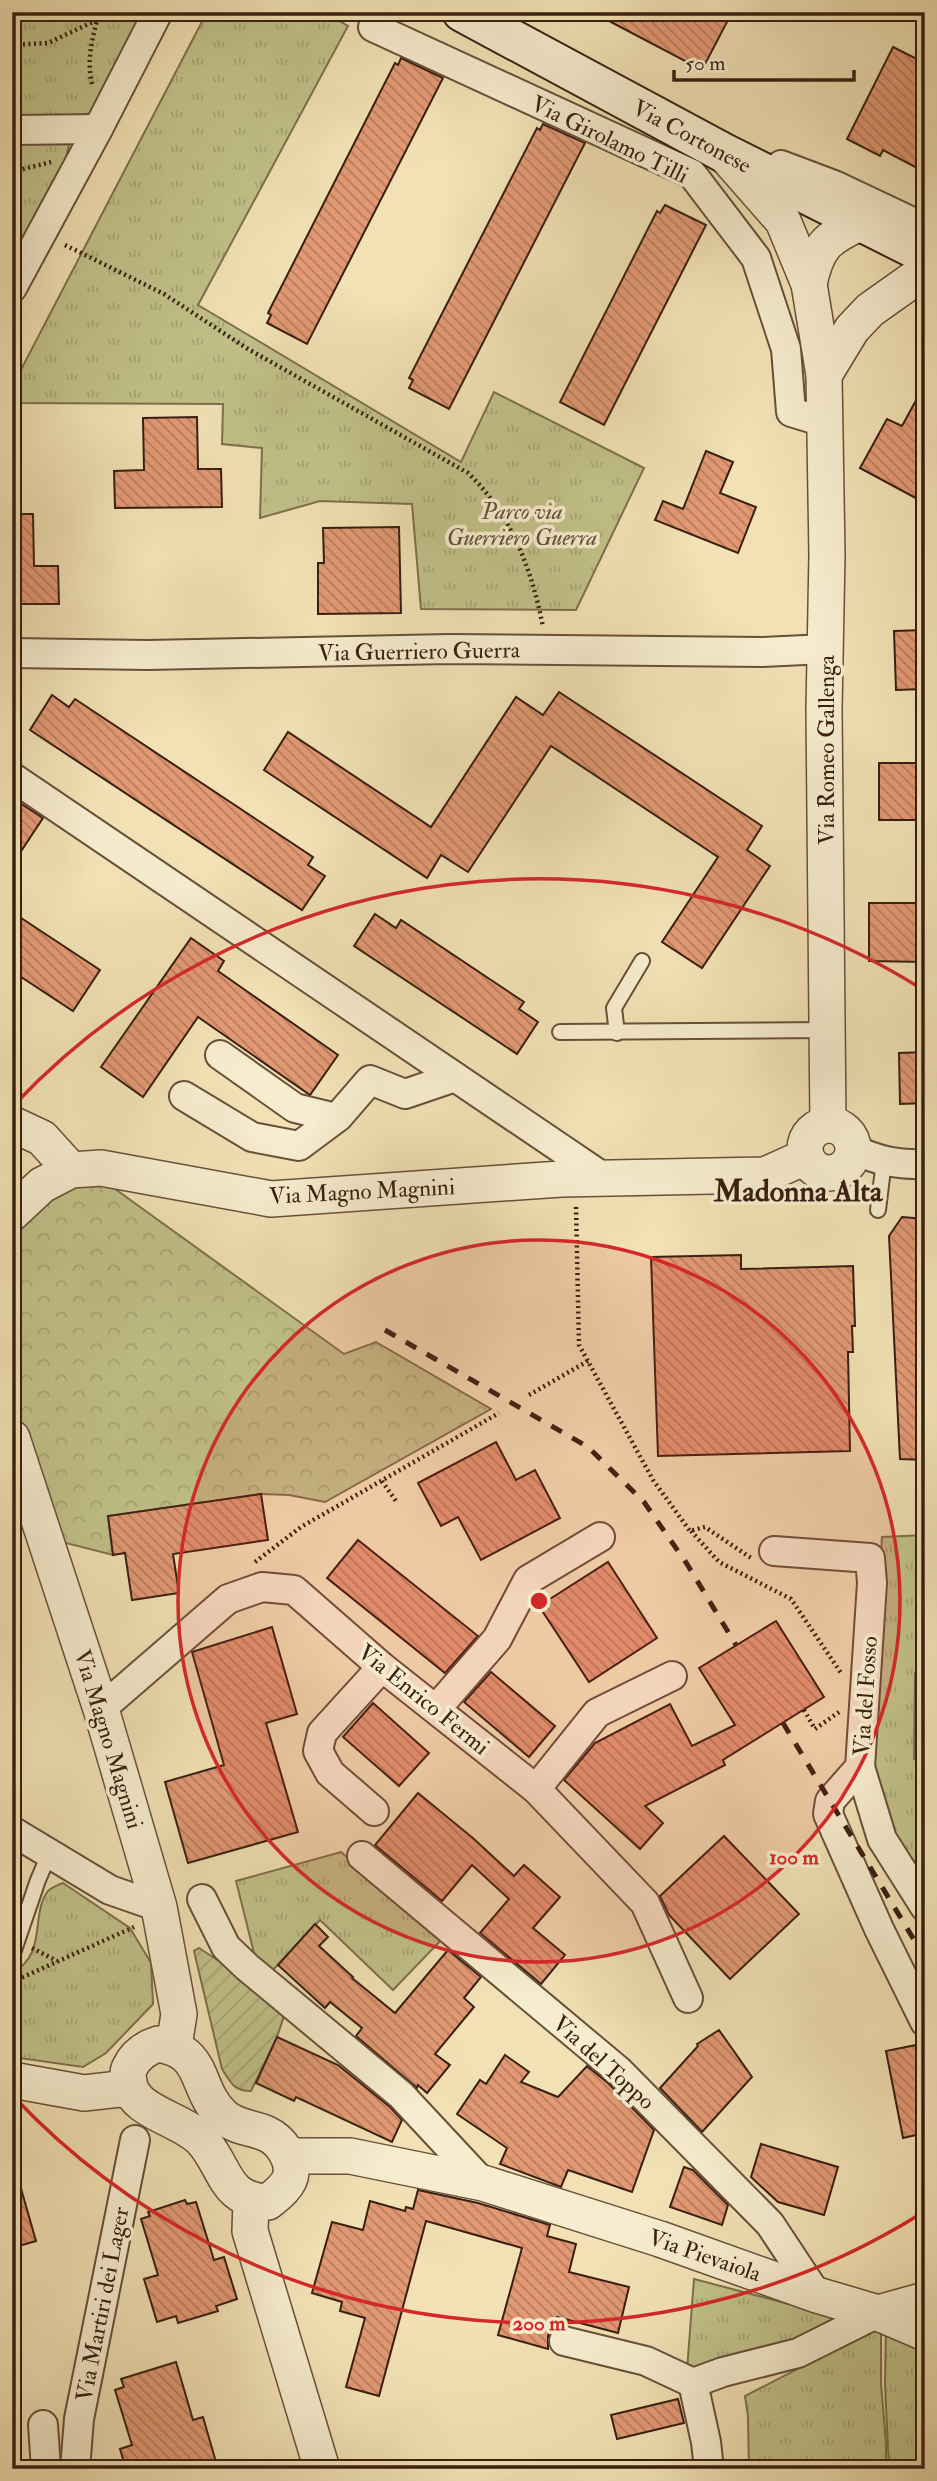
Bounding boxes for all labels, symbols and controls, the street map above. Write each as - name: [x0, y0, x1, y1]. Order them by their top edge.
- scale bar: [674, 38, 855, 82]
- text: 50 m: [685, 50, 726, 77]
- street label: Via Girolamo Tilli: [526, 89, 693, 190]
- street label: Via Cortonese: [627, 93, 757, 180]
- park label: Parco via Guerriero Guerra: [447, 497, 598, 552]
- street label: Via Guerriero Guerra: [318, 635, 521, 668]
- street label: Via Romeo Gallenga: [812, 654, 841, 845]
- street label: Via Magno Magnini: [268, 1172, 456, 1211]
- district label: Madonna Alta: [713, 1173, 884, 1210]
- centre of rings: [527, 1589, 551, 1613]
- street label: Via del Fosso: [847, 1635, 884, 1757]
- street label: Via Enrico Fermi: [352, 1638, 495, 1761]
- street label: Via Magno Magnini: [67, 1646, 150, 1832]
- text: 100 m: [769, 1844, 820, 1871]
- street label: Via del Toppo: [546, 2009, 661, 2117]
- street label: Via Martiri dei Lager: [69, 2204, 136, 2404]
- street label: Via Pievaiola: [645, 2223, 765, 2288]
- text: 200 m: [513, 2310, 566, 2337]

